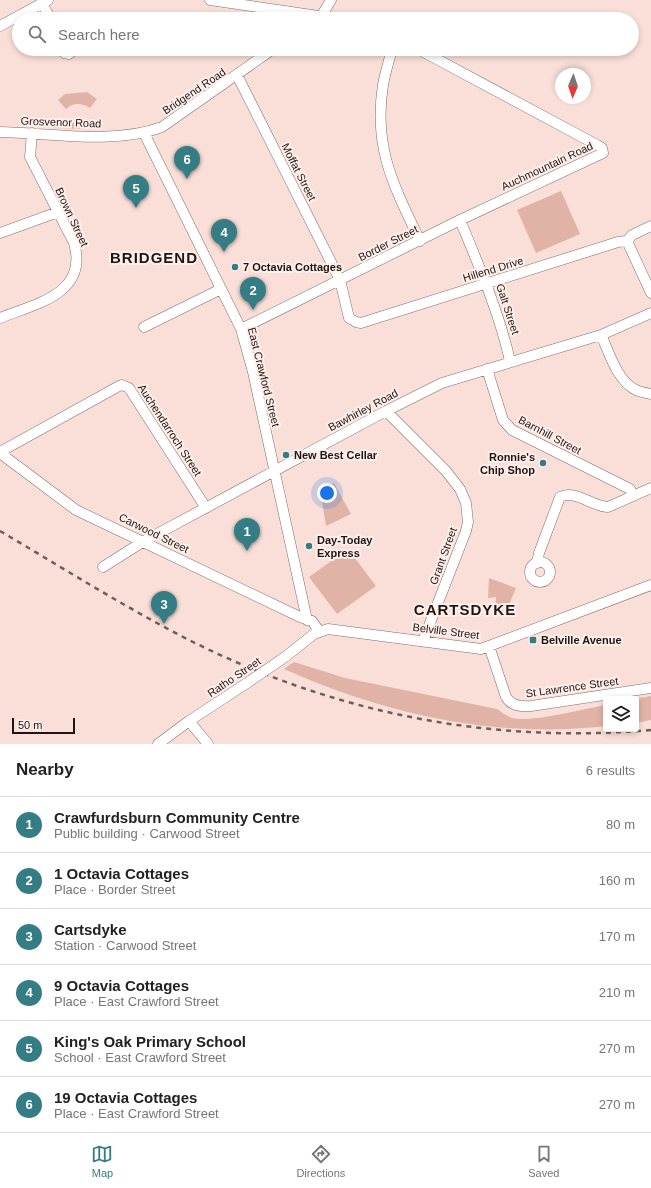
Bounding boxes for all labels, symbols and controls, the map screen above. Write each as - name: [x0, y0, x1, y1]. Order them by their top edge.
- search box: [12, 12, 639, 56]
- icon: search: [26, 23, 48, 45]
- text: Search here: [58, 26, 140, 43]
- street label: Bridgend Road: [160, 66, 228, 116]
- north arrow: [555, 68, 591, 104]
- street label: Grosvenor Road: [20, 115, 102, 129]
- street label: Auchmountain Road: [499, 139, 595, 193]
- street label: Moffat Street: [279, 141, 319, 203]
- pin: 6: [174, 146, 200, 179]
- pin: 5: [123, 175, 149, 208]
- street label: Brown Street: [53, 186, 91, 248]
- pin: 4: [211, 219, 237, 252]
- street label: Border Street: [356, 223, 420, 263]
- district label: BRIDGEND: [110, 249, 198, 266]
- street label: Hillend Drive: [461, 254, 525, 284]
- place label: 7 Octavia Cottages: [243, 261, 342, 273]
- marker: 7 Octavia Cottages: [230, 262, 240, 272]
- pin: 2: [240, 277, 266, 310]
- street label: Galt Street: [494, 282, 522, 336]
- street label: East Crawford Street: [246, 326, 282, 428]
- street label: Auchendarroch Street: [136, 382, 204, 478]
- street label: Bawhirley Road: [326, 387, 400, 433]
- street label: Barnhill Street: [517, 413, 583, 457]
- place label: New Best Cellar: [294, 449, 378, 461]
- marker: New Best Cellar: [281, 450, 291, 460]
- place label: Ronnie's Chip Shop: [480, 451, 535, 476]
- marker: Ronnie's Chip Shop: [538, 458, 548, 468]
- your location: [317, 483, 337, 503]
- street label: Carwood Street: [117, 511, 191, 555]
- pin: 1: [234, 518, 260, 551]
- street label: Grant Street: [427, 526, 459, 586]
- place label: Day-Today Express: [317, 534, 373, 559]
- marker: Day-Today Express: [304, 541, 314, 551]
- pin: 3: [151, 591, 177, 624]
- district label: CARTSDYKE: [414, 601, 516, 618]
- street label: Belville Street: [412, 621, 480, 641]
- place label: Belville Avenue: [541, 634, 622, 646]
- marker: Belville Avenue: [528, 635, 538, 645]
- street label: Ratho Street: [205, 655, 263, 699]
- street label: St Lawrence Street: [525, 675, 619, 699]
- map controls: [603, 696, 639, 732]
- button: layers: [603, 696, 639, 732]
- scale bar: [12, 716, 75, 735]
- text: 50 m: [18, 719, 42, 731]
- text: Nearby: [16, 760, 74, 779]
- text: 6 results: [586, 763, 635, 778]
- text: Crawfurdsburn Community Centre: [54, 809, 300, 826]
- text: 1: [25, 817, 33, 832]
- text: 80 m: [606, 817, 635, 832]
- text: Public building · Carwood Street: [54, 826, 240, 841]
- text: 1 Octavia Cottages: [54, 865, 189, 882]
- text: 2: [25, 873, 33, 888]
- text: 160 m: [599, 873, 635, 888]
- text: Place · Border Street: [54, 882, 175, 897]
- text: Cartsdyke: [54, 921, 127, 938]
- text: 3: [25, 929, 33, 944]
- text: 170 m: [599, 929, 635, 944]
- text: Station · Carwood Street: [54, 938, 196, 953]
- text: 9 Octavia Cottages: [54, 977, 189, 994]
- text: 4: [25, 985, 33, 1000]
- text: 210 m: [599, 985, 635, 1000]
- text: Place · East Crawford Street: [54, 994, 219, 1009]
- text: King's Oak Primary School: [54, 1033, 246, 1050]
- text: 5: [25, 1041, 33, 1056]
- text: 270 m: [599, 1041, 635, 1056]
- text: School · East Crawford Street: [54, 1050, 226, 1065]
- text: 19 Octavia Cottages: [54, 1089, 197, 1106]
- text: 6: [25, 1097, 33, 1112]
- text: 270 m: [599, 1097, 635, 1112]
- text: Place · East Crawford Street: [54, 1106, 219, 1121]
- tab: Map: [91, 1143, 113, 1179]
- tab: Directions: [296, 1143, 345, 1179]
- tab: Saved: [528, 1143, 559, 1179]

